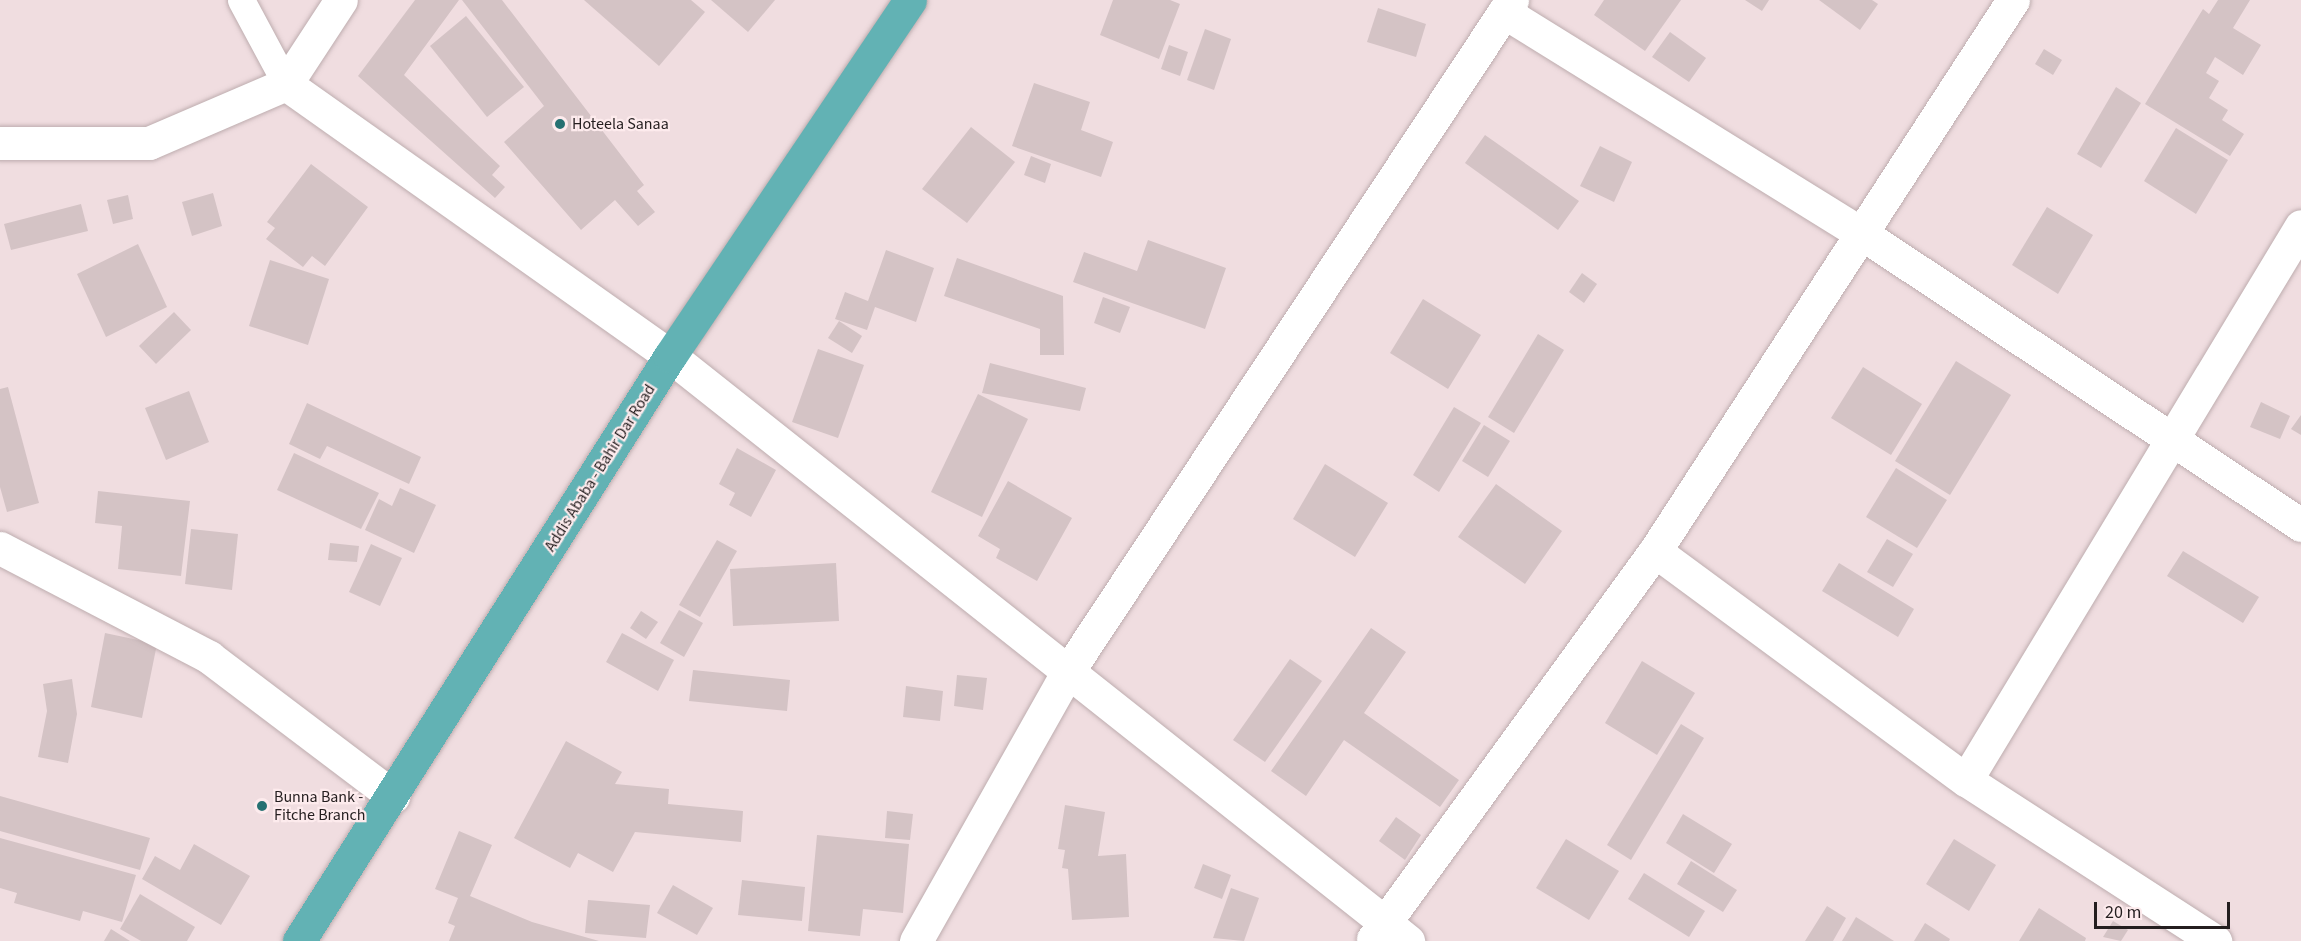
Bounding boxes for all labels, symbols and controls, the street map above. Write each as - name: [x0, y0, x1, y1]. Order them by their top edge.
- place label: Hoteela Sanaa: [572, 114, 669, 134]
- marker: Hoteela Sanaa: [553, 117, 567, 131]
- street label: Addis Ababa - Bahir Dar Road: [541, 381, 659, 555]
- place label: Bunna Bank - Fitche Branch: [274, 787, 366, 825]
- marker: Bunna Bank - Fitche Branch: [255, 799, 269, 813]
- scale bar: [2097, 890, 2234, 928]
- text: 20 m: [2105, 900, 2141, 925]

